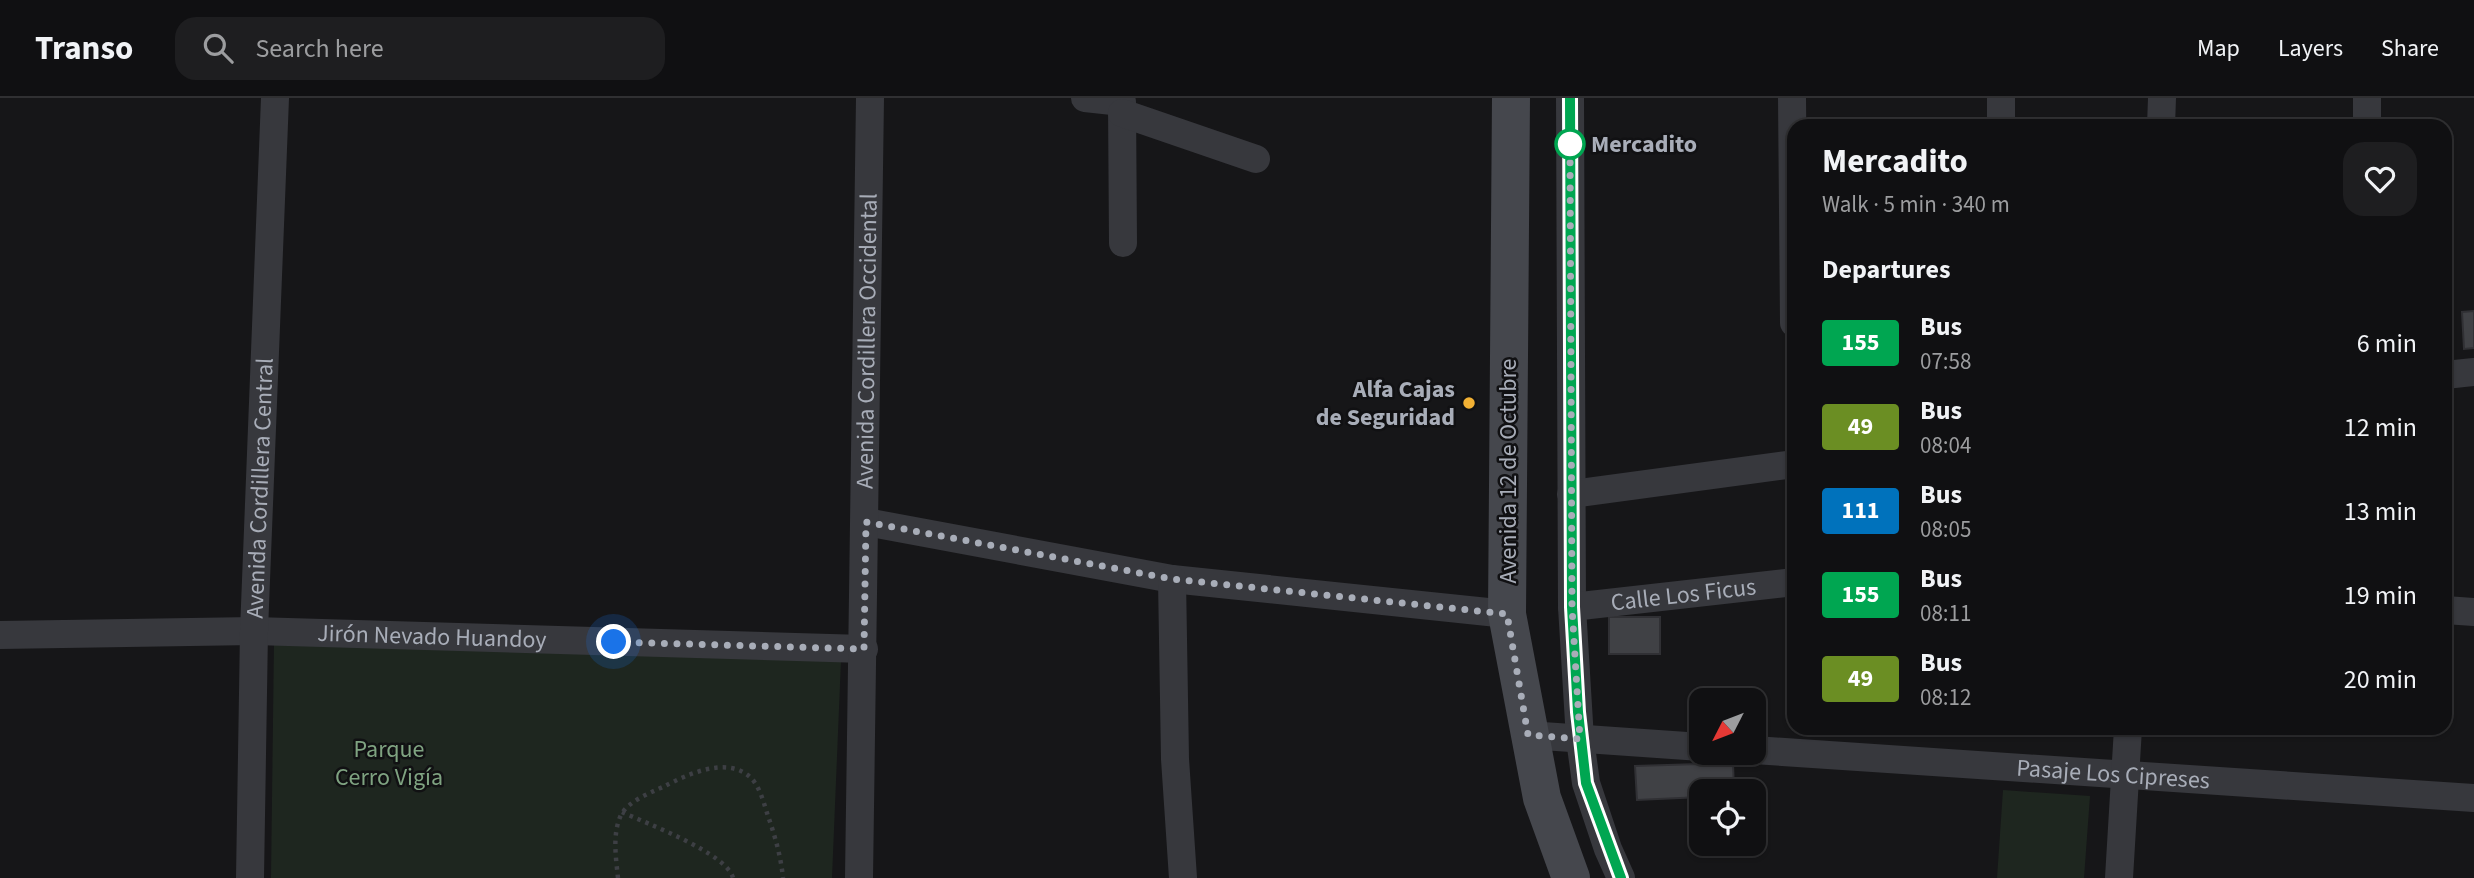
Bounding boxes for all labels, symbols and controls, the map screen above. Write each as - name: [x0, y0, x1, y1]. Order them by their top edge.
- search box: [175, 17, 665, 80]
- text: Transo: [35, 25, 133, 72]
- icon: search: [199, 29, 237, 67]
- text: Search here: [255, 30, 384, 67]
- text: Map: [2197, 31, 2240, 66]
- text: Layers: [2278, 31, 2343, 66]
- text: Share: [2381, 31, 2439, 66]
- place label: Mercadito: [1591, 127, 1697, 162]
- marker: Mercadito: [1555, 129, 1585, 159]
- text: Mercadito: [1822, 138, 1968, 185]
- button: heart: [2343, 142, 2417, 216]
- text: Walk · 5 min · 340 m: [1822, 188, 2010, 221]
- street label: Avenida Cordillera Occidental: [847, 193, 887, 489]
- text: Departures: [1822, 251, 1950, 288]
- text: Bus: [1920, 308, 1962, 345]
- text: 155: [1841, 325, 1880, 360]
- text: 6 min: [2357, 325, 2417, 362]
- text: 07:58: [1920, 345, 1971, 378]
- street label: Avenida Cordillera Central: [238, 357, 283, 619]
- street label: Avenida 12 de Octubre: [1491, 359, 1526, 583]
- place label: Alfa Cajas de Seguridad: [1316, 372, 1455, 435]
- text: Bus: [1920, 392, 1962, 429]
- marker: Alfa Cajas de Seguridad: [1461, 395, 1477, 411]
- text: 49: [1848, 409, 1873, 444]
- text: 12 min: [2344, 409, 2417, 446]
- text: 08:04: [1920, 429, 1971, 462]
- text: Bus: [1920, 476, 1962, 513]
- text: 111: [1841, 493, 1880, 528]
- text: 13 min: [2344, 493, 2417, 530]
- text: 08:05: [1920, 513, 1971, 546]
- text: Bus: [1920, 560, 1962, 597]
- street label: Calle Los Ficus: [1609, 569, 1758, 621]
- text: 155: [1841, 577, 1880, 612]
- text: 19 min: [2344, 577, 2417, 614]
- text: 08:11: [1920, 597, 1971, 630]
- street label: Jirón Nevado Huandoy: [317, 616, 547, 658]
- your location: [596, 624, 631, 659]
- text: Bus: [1920, 644, 1962, 681]
- text: 49: [1848, 661, 1873, 696]
- text: 20 min: [2344, 661, 2417, 698]
- text: 08:12: [1920, 681, 1971, 714]
- north arrow: [1689, 688, 1766, 765]
- map controls: [1689, 688, 1766, 856]
- park label: Parque Cerro Vigía: [335, 732, 443, 795]
- street label: Pasaje Los Cipreses: [2015, 751, 2211, 798]
- button: locate: [1689, 779, 1766, 856]

